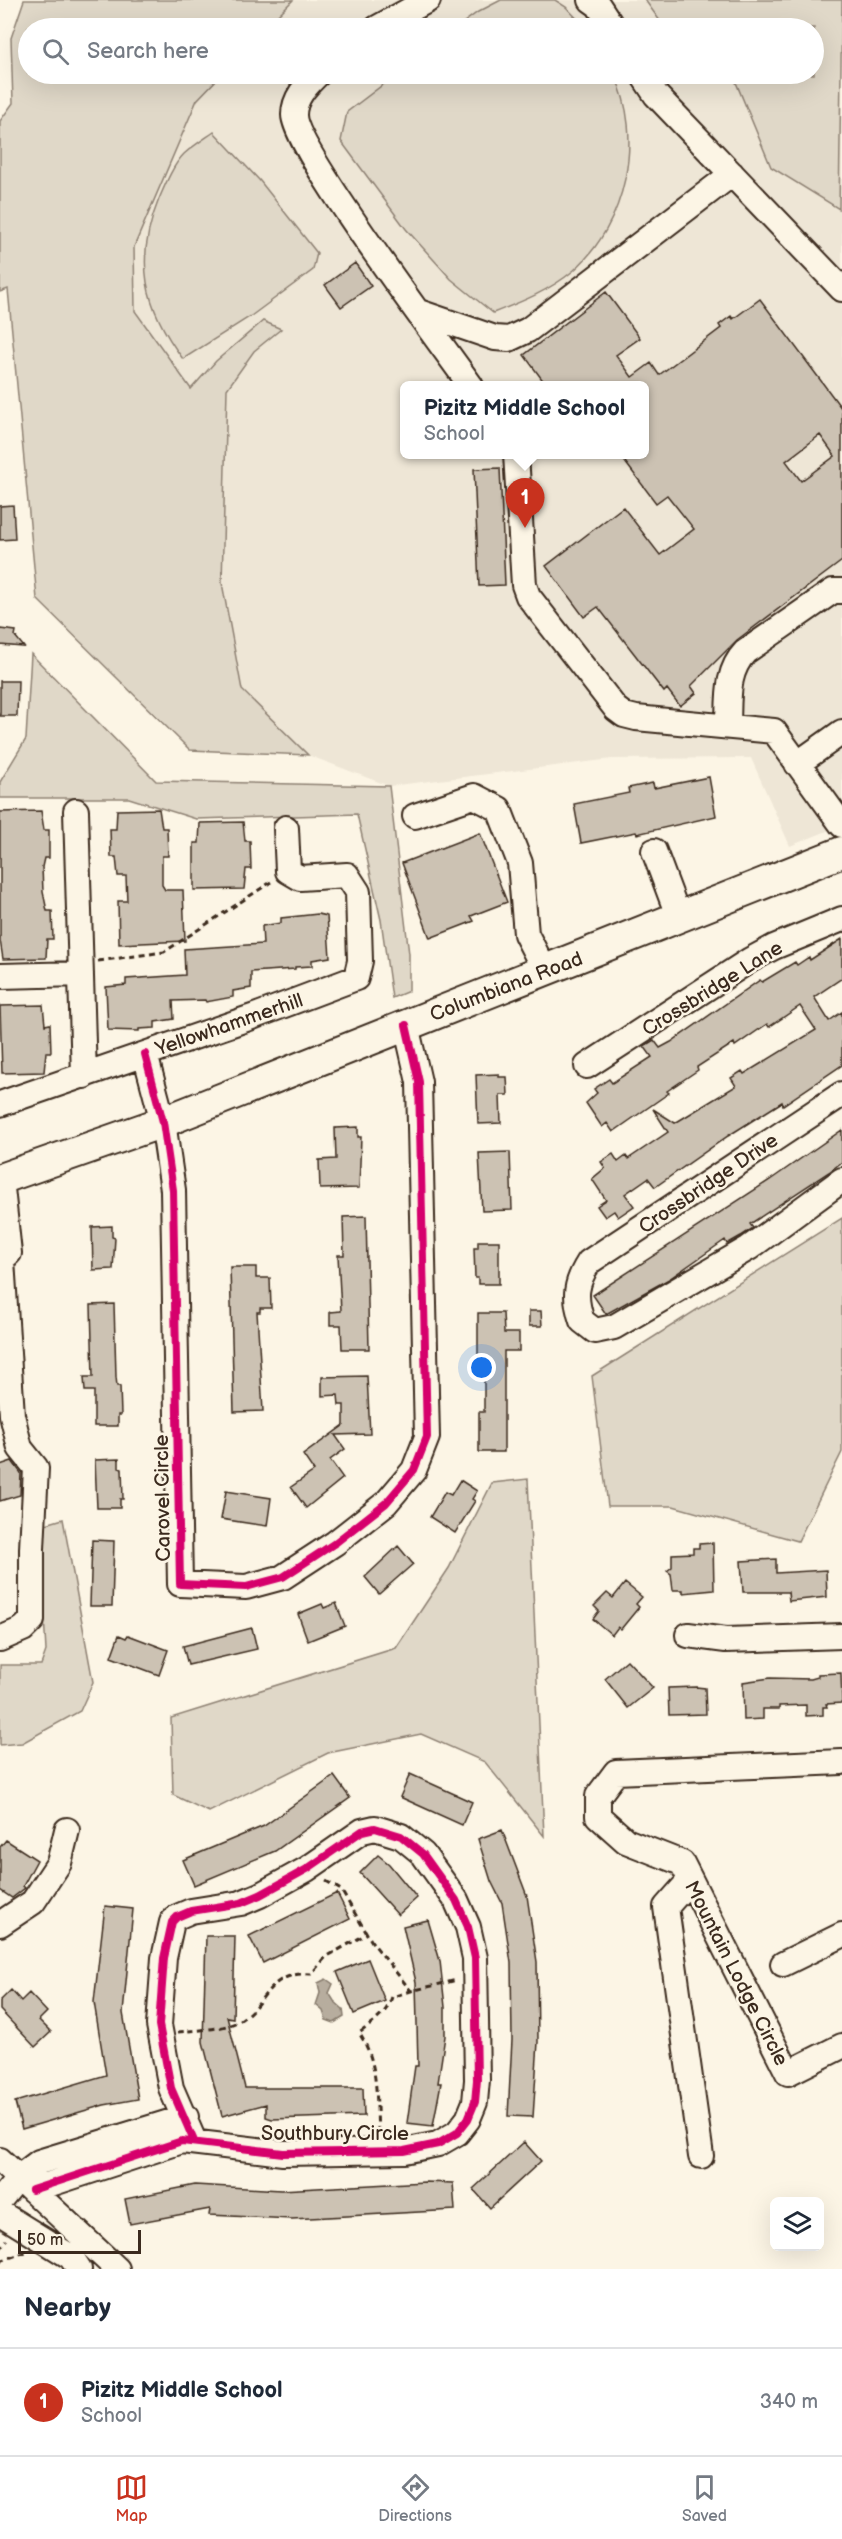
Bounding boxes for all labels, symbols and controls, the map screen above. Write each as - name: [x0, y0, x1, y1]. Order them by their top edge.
- search box: [18, 18, 824, 84]
- icon: search: [39, 35, 72, 68]
- text: Search here: [87, 38, 209, 65]
- popup: [400, 381, 649, 459]
- text: Pizitz Middle School: [424, 395, 625, 422]
- text: School: [424, 422, 485, 446]
- pin: 1: [506, 478, 544, 528]
- street label: Crossbridge Lane: [638, 936, 787, 1042]
- street label: Columbiana Road: [427, 947, 586, 1027]
- street label: Yellowhammerhill: [151, 988, 306, 1062]
- street label: Crossbridge Drive: [634, 1128, 783, 1239]
- your location: [467, 1353, 496, 1382]
- street label: Carovel Circle: [150, 1434, 176, 1562]
- street label: Mountain Lodge Circle: [679, 1877, 793, 2070]
- street label: Southbury Circle: [261, 2122, 409, 2146]
- map controls: [770, 2197, 824, 2251]
- button: layers: [770, 2197, 824, 2251]
- scale bar: [18, 2227, 141, 2254]
- text: 50 m: [27, 2231, 63, 2250]
- text: Nearby: [24, 2293, 111, 2324]
- text: Pizitz Middle School: [81, 2377, 283, 2404]
- text: 1: [39, 2390, 48, 2414]
- text: 340 m: [760, 2390, 818, 2414]
- text: School: [81, 2404, 142, 2428]
- tab: Map: [115, 2471, 148, 2526]
- tab: Directions: [378, 2471, 452, 2526]
- tab: Saved: [682, 2471, 727, 2526]

